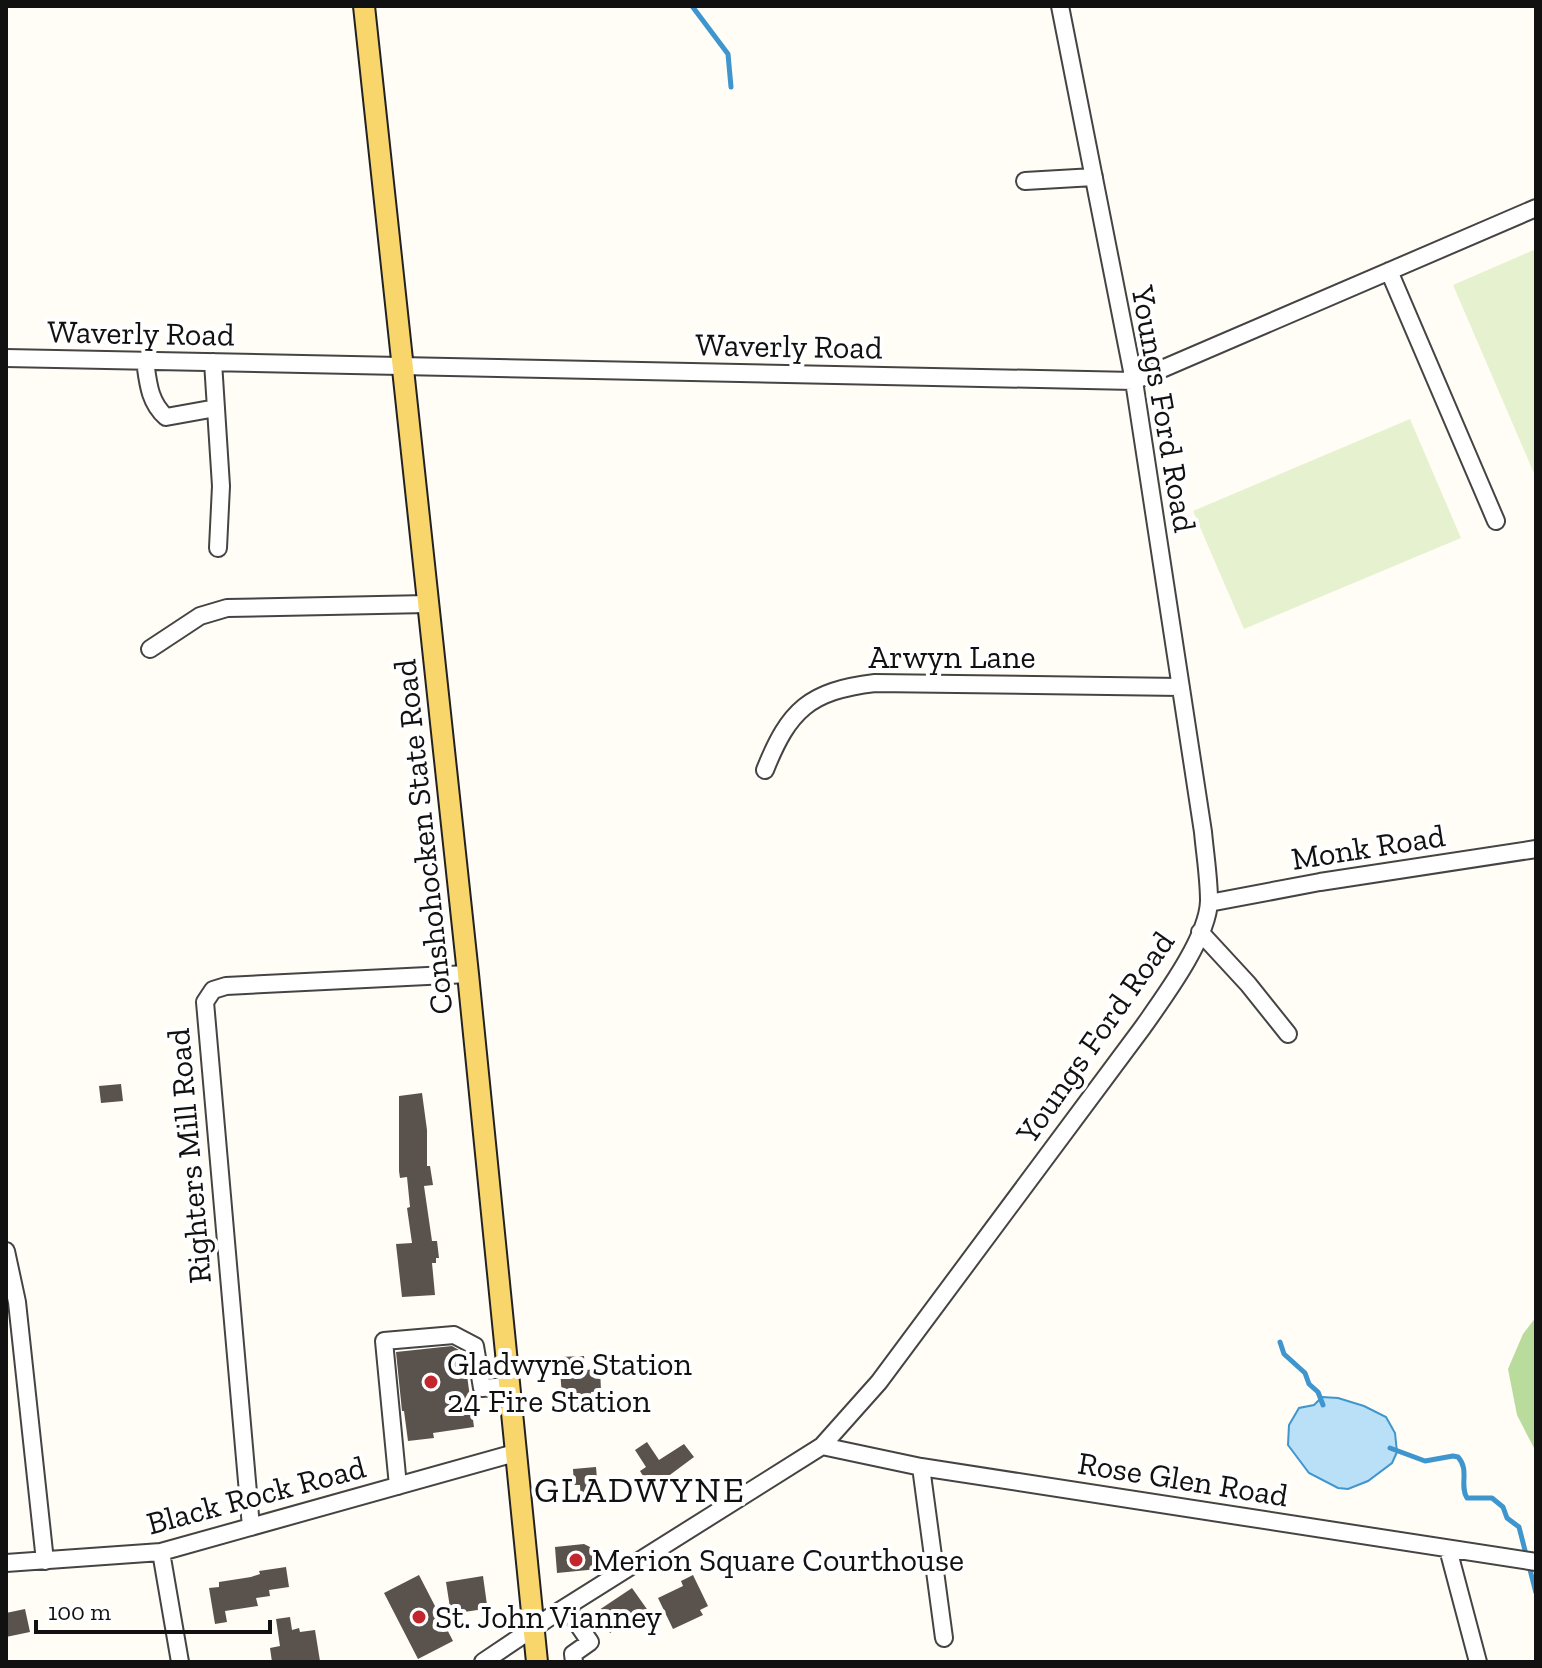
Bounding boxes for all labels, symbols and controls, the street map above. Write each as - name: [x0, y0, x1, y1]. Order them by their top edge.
- street label: Youngs Ford Road: [1123, 282, 1204, 536]
- street label: Waverly Road: [47, 312, 235, 354]
- street label: Waverly Road: [695, 325, 883, 367]
- street label: Arwyn Lane: [869, 638, 1035, 676]
- street label: Conshohocken State Road: [385, 657, 461, 1017]
- street label: Monk Road: [1289, 816, 1448, 878]
- street label: Youngs Ford Road: [1007, 924, 1182, 1151]
- street label: Righters Mill Road: [159, 1026, 219, 1285]
- place label: Gladwyne Station 24 Fire Station: [447, 1345, 693, 1420]
- marker: Gladwyne Station 24 Fire Station: [422, 1373, 440, 1391]
- street label: Rose Glen Road: [1075, 1444, 1291, 1514]
- street label: Black Rock Road: [142, 1447, 370, 1542]
- district label: GLADWYNE: [534, 1468, 746, 1511]
- place label: Merion Square Courthouse: [592, 1541, 964, 1579]
- marker: Merion Square Courthouse: [567, 1551, 585, 1569]
- scale bar: [36, 1584, 270, 1634]
- text: 100 m: [48, 1597, 111, 1626]
- place label: St. John Vianney: [435, 1598, 663, 1636]
- marker: St. John Vianney: [410, 1608, 428, 1626]

